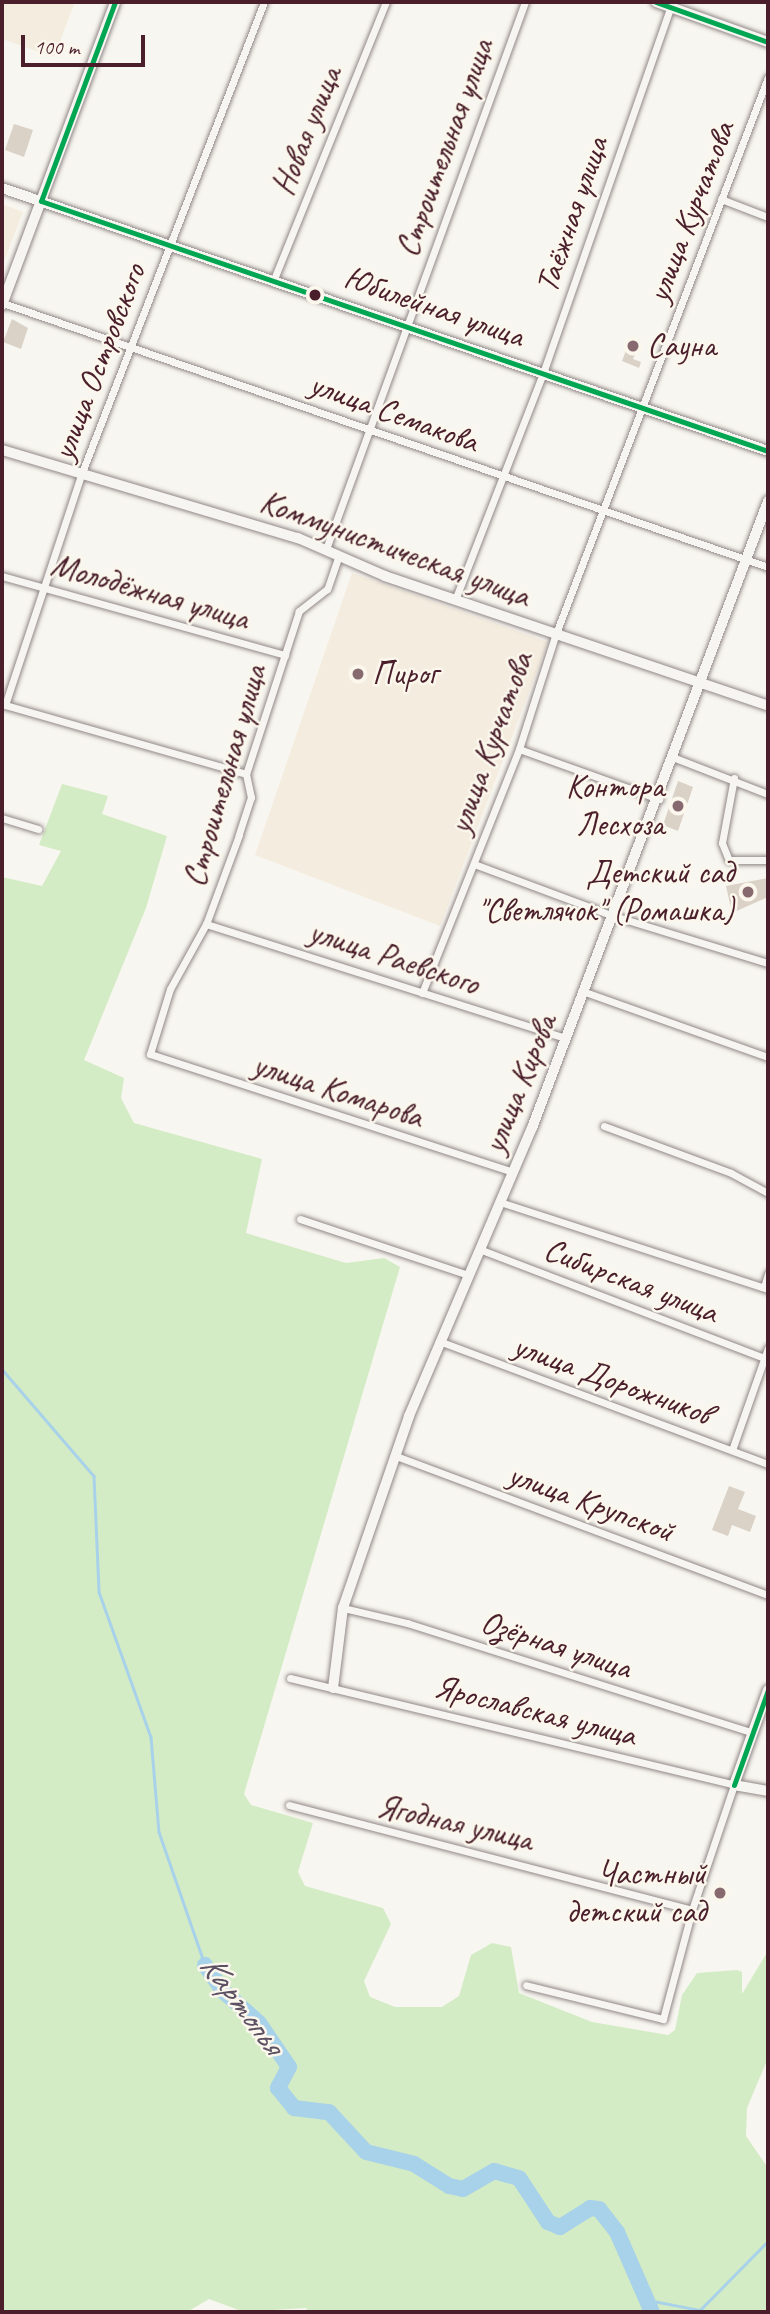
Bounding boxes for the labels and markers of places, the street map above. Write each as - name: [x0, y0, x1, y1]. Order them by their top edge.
- unlabelled marker: [308, 288, 322, 302]
- place label: Сауна: [647, 326, 716, 366]
- marker: Сауна: [625, 338, 641, 354]
- place label: Пирог: [372, 654, 438, 694]
- marker: Пирог: [350, 666, 366, 682]
- place label: Контора Лесхоза: [566, 767, 664, 845]
- marker: Контора Лесхоза: [670, 798, 686, 814]
- place label: Детский сад "Светлячок" (Ромашка): [477, 853, 734, 931]
- marker: Детский сад "Светлячок" (Ромашка): [740, 884, 756, 900]
- place label: Частный детский сад: [566, 1854, 706, 1932]
- marker: Частный детский сад: [712, 1885, 728, 1901]

